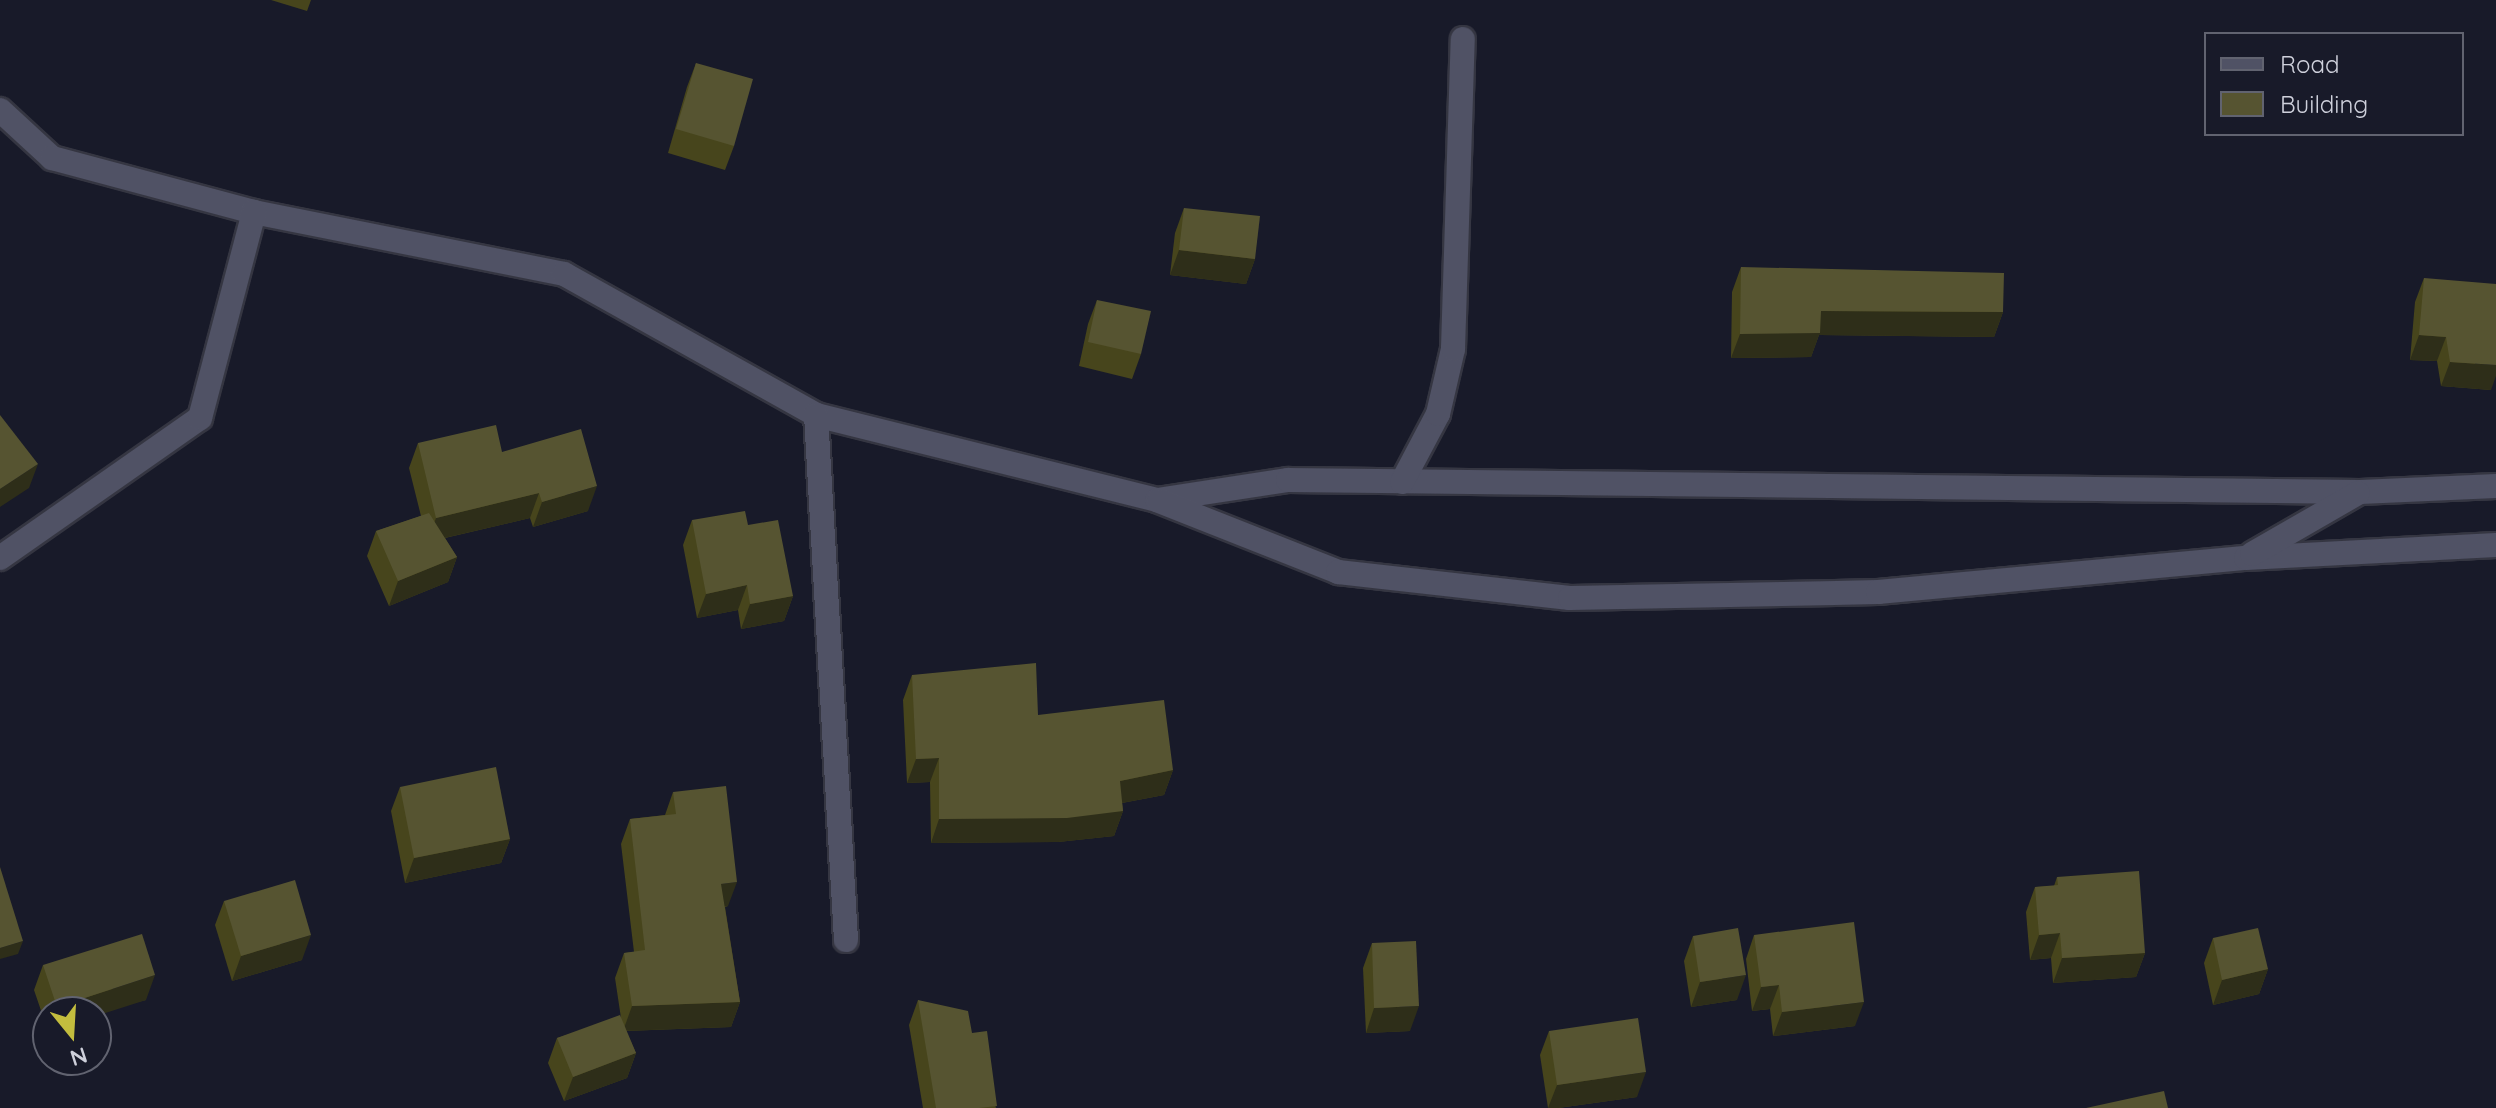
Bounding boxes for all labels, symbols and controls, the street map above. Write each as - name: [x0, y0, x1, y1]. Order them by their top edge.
- legend: [2204, 32, 2464, 136]
- text: Road: [2280, 49, 2340, 79]
- text: Building: [2280, 89, 2368, 119]
- north arrow: [32, 996, 112, 1076]
- text: N: [67, 1041, 91, 1073]

